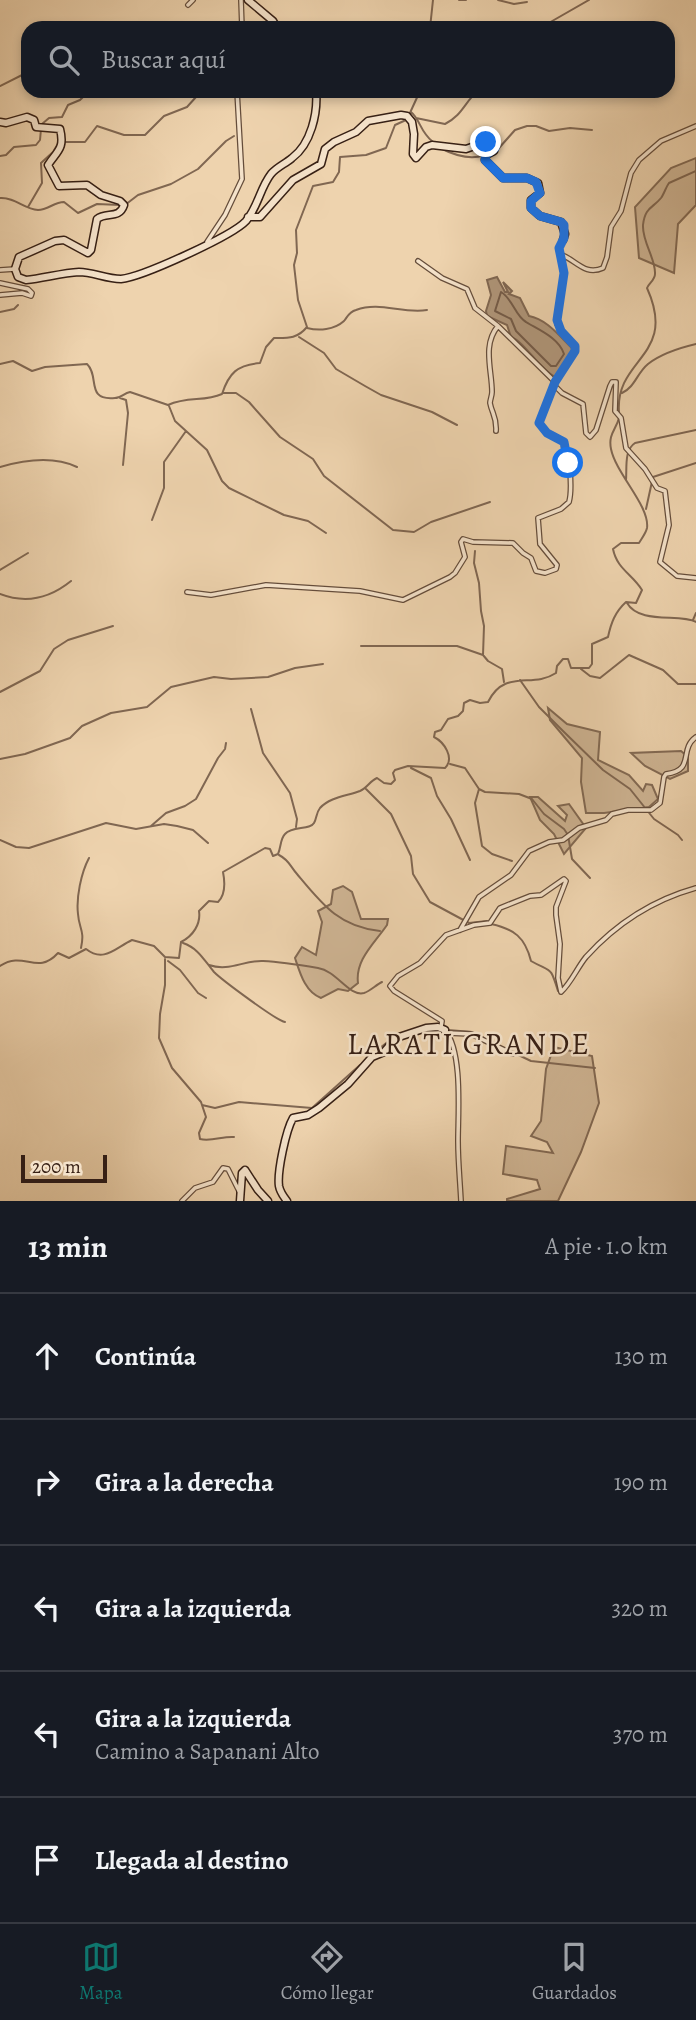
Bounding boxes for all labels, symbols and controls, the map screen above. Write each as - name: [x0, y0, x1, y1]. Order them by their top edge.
- search box: [21, 21, 675, 98]
- icon: search: [45, 41, 83, 79]
- text: Buscar aquí: [101, 42, 226, 77]
- route end: [470, 126, 501, 157]
- route start: [552, 447, 583, 478]
- district label: LARATI GRANDE: [347, 1024, 591, 1064]
- scale bar: [21, 1152, 107, 1184]
- text: 200 m: [32, 1154, 81, 1180]
- text: 13 min: [28, 1227, 108, 1267]
- text: A pie · 1.0 km: [545, 1231, 668, 1262]
- icon: ahead: [28, 1337, 66, 1375]
- text: Continúa: [95, 1339, 196, 1374]
- text: 130 m: [615, 1341, 668, 1372]
- icon: right: [28, 1463, 66, 1501]
- text: Gira a la derecha: [95, 1465, 274, 1500]
- text: 190 m: [614, 1467, 668, 1498]
- icon: left: [28, 1589, 66, 1627]
- text: Gira a la izquierda: [95, 1591, 291, 1626]
- text: 320 m: [612, 1593, 668, 1624]
- text: Gira a la izquierda: [95, 1701, 291, 1736]
- icon: left: [28, 1715, 66, 1753]
- text: 370 m: [613, 1719, 668, 1750]
- text: Camino a Sapanani Alto: [95, 1736, 320, 1767]
- icon: arrive: [28, 1841, 66, 1879]
- text: Llegada al destino: [95, 1843, 289, 1878]
- tab: Mapa: [79, 1938, 123, 2006]
- tab: Cómo llegar: [281, 1938, 374, 2006]
- tab: Guardados: [532, 1938, 617, 2006]

